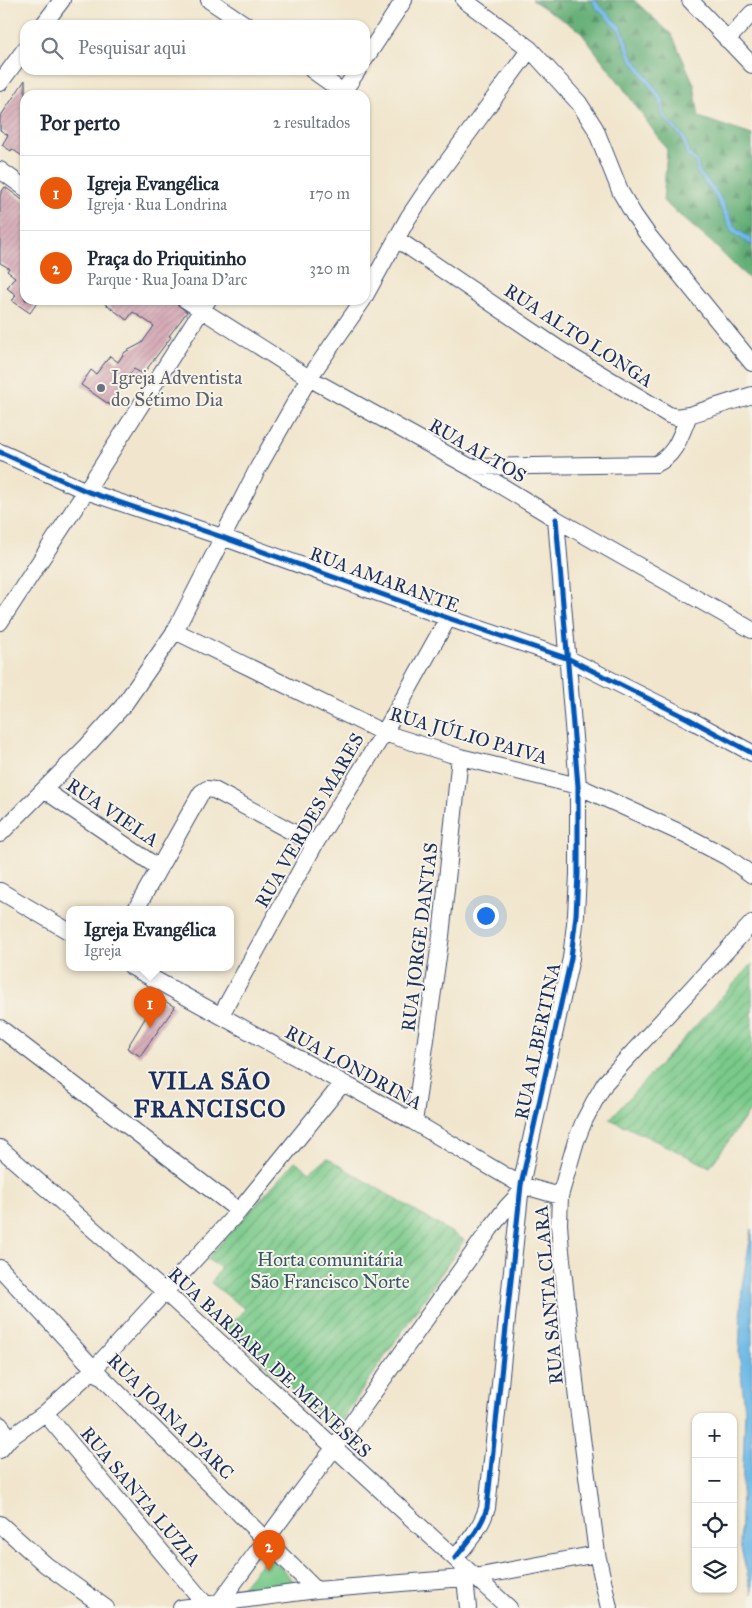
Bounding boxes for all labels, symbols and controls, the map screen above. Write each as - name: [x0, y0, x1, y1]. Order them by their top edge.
- search box: [20, 20, 370, 75]
- icon: search: [38, 34, 66, 62]
- text: Pesquisar aqui: [78, 36, 186, 59]
- text: Por perto: [40, 110, 120, 136]
- text: 2 resultados: [273, 113, 350, 132]
- text: Igreja Evangélica: [87, 172, 219, 195]
- text: 1: [53, 184, 59, 203]
- text: 170 m: [309, 184, 350, 203]
- text: Igreja · Rua Londrina: [87, 195, 227, 214]
- text: Praça do Priquitinho: [87, 247, 246, 270]
- text: 2: [52, 259, 60, 278]
- text: 320 m: [310, 259, 350, 278]
- text: Parque · Rua Joana D'arc: [87, 270, 247, 289]
- street label: RUA ALTO LONGA: [500, 279, 658, 392]
- place label: Igreja Adventista do Sétimo Dia: [111, 366, 243, 411]
- marker: Igreja Adventista do Sétimo Dia: [95, 382, 107, 394]
- street label: RUA ALTOS: [425, 413, 531, 488]
- street label: RUA AMARANTE: [307, 542, 463, 617]
- street label: RUA JÚLIO PAIVA: [387, 701, 551, 770]
- street label: RUA VERDES MARES: [250, 729, 369, 912]
- street label: RUA VIELA: [62, 773, 163, 852]
- street label: RUA JORGE DANTAS: [396, 841, 443, 1033]
- your location: [473, 903, 499, 929]
- popup: [66, 906, 234, 971]
- text: Igreja Evangélica: [84, 918, 216, 941]
- text: Igreja: [84, 941, 121, 960]
- street label: RUA ALBERTINA: [510, 960, 565, 1122]
- pin: 1: [134, 987, 166, 1028]
- street label: RUA LONDRINA: [281, 1020, 427, 1115]
- district label: VILA SÃO FRANCISCO: [134, 1066, 287, 1124]
- street label: RUA SANTA CLARA: [529, 1204, 568, 1386]
- park label: Horta comunitária São Francisco Norte: [250, 1248, 410, 1293]
- street label: RUA BARBARA DE MENESES: [163, 1262, 376, 1463]
- street label: RUA JOANA D'ARC: [102, 1348, 239, 1485]
- map controls: [692, 1413, 737, 1593]
- button: +: [692, 1413, 737, 1458]
- street label: RUA SANTA LUZIA: [76, 1422, 206, 1571]
- button: −: [692, 1458, 737, 1503]
- button: locate: [692, 1503, 737, 1548]
- pin: 2: [253, 1530, 285, 1571]
- button: layers: [692, 1548, 737, 1593]

